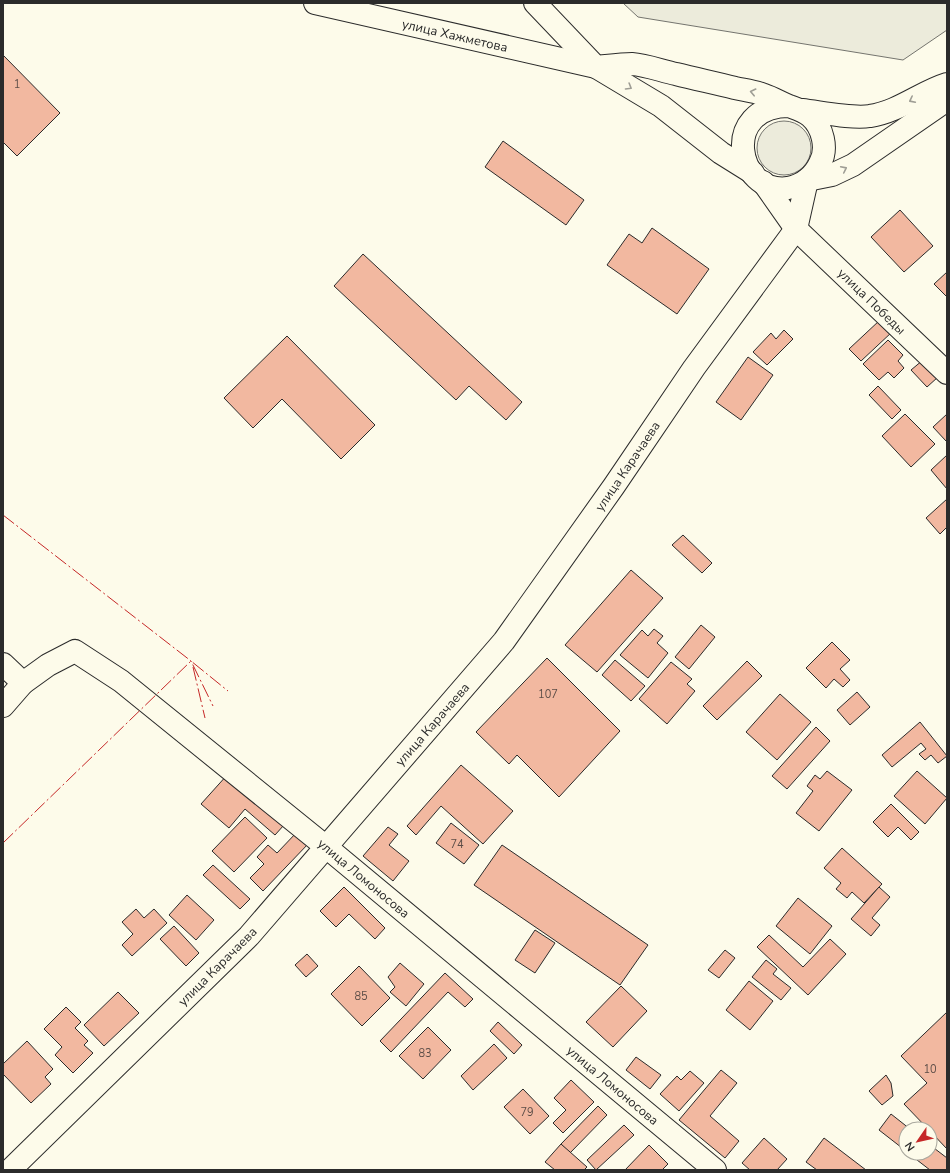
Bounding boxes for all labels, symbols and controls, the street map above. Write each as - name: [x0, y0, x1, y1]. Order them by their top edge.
- street label: улица Хажметова: [400, 15, 509, 57]
- house number: 1: [14, 77, 20, 92]
- one-way arrow: [625, 82, 632, 89]
- one-way arrow: [750, 89, 756, 97]
- one-way arrow: [908, 95, 916, 103]
- one-way arrow: [840, 166, 848, 174]
- street label: улица Победы: [833, 265, 909, 339]
- street label: улица Карачаева: [591, 418, 665, 515]
- street label: улица Карачаева: [392, 679, 474, 770]
- house number: 107: [538, 687, 558, 702]
- street label: улица Ломоносова: [313, 835, 413, 923]
- house number: 74: [450, 837, 464, 852]
- street label: улица Карачаева: [174, 923, 261, 1010]
- house number: 85: [354, 989, 368, 1004]
- street label: улица Ломоносова: [562, 1042, 662, 1130]
- house number: 83: [418, 1046, 432, 1061]
- house number: 10: [923, 1062, 937, 1077]
- house number: 79: [520, 1105, 534, 1120]
- north arrow: [898, 1121, 938, 1161]
- text: N: [902, 1139, 919, 1154]

